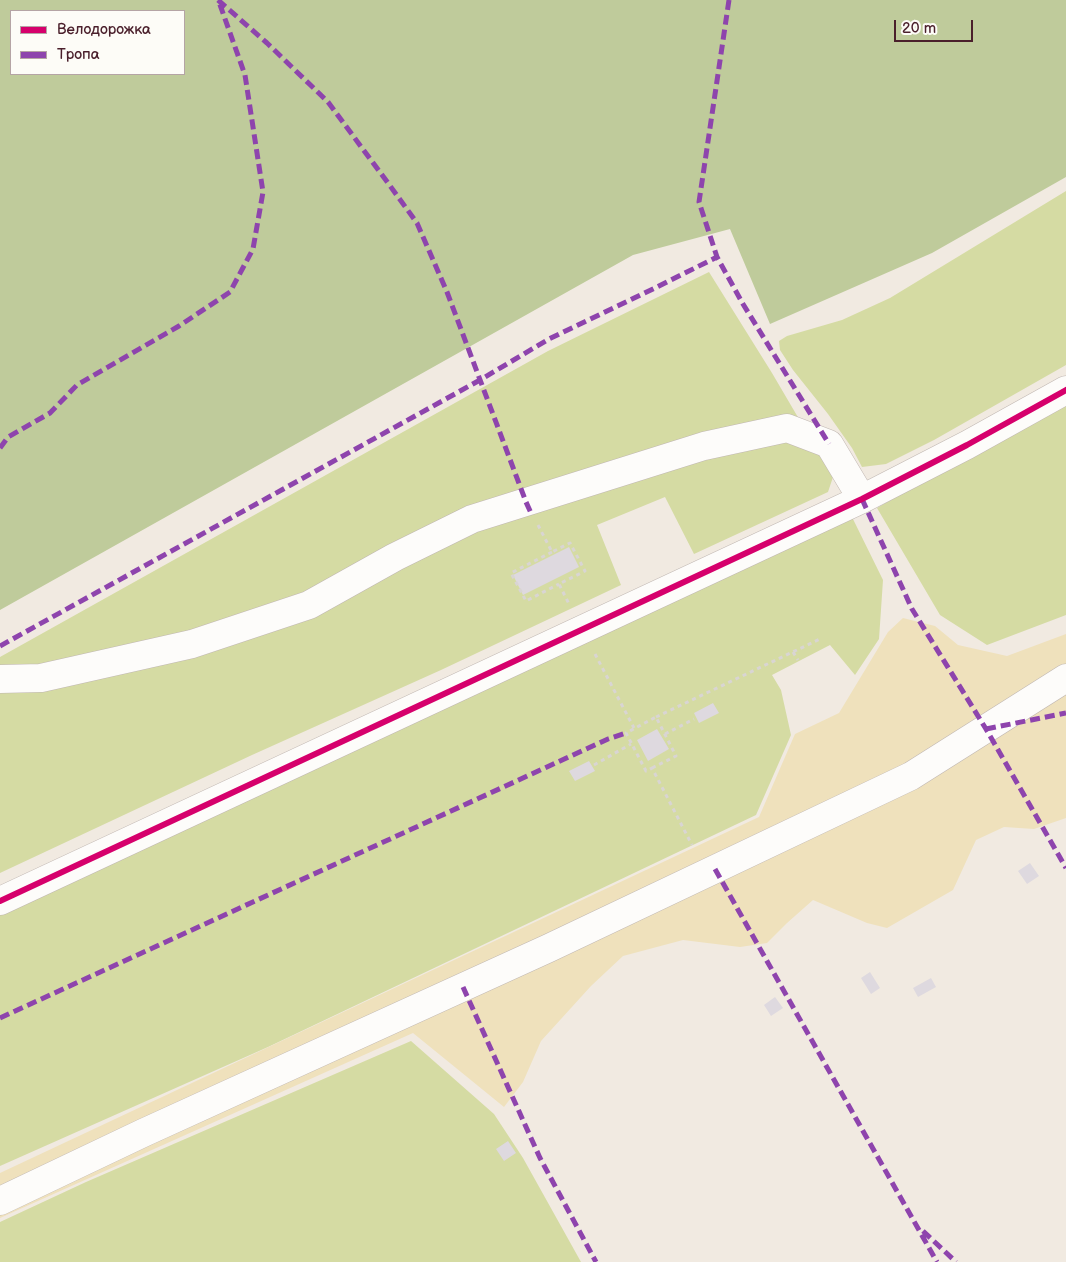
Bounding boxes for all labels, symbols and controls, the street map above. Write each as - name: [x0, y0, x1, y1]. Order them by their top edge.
- legend: [10, 10, 185, 75]
- scale bar: [896, 10, 975, 42]
- text: 20 m: [902, 19, 936, 38]
- text: Велодорожка: [57, 20, 151, 39]
- text: Тропа: [57, 45, 100, 64]

